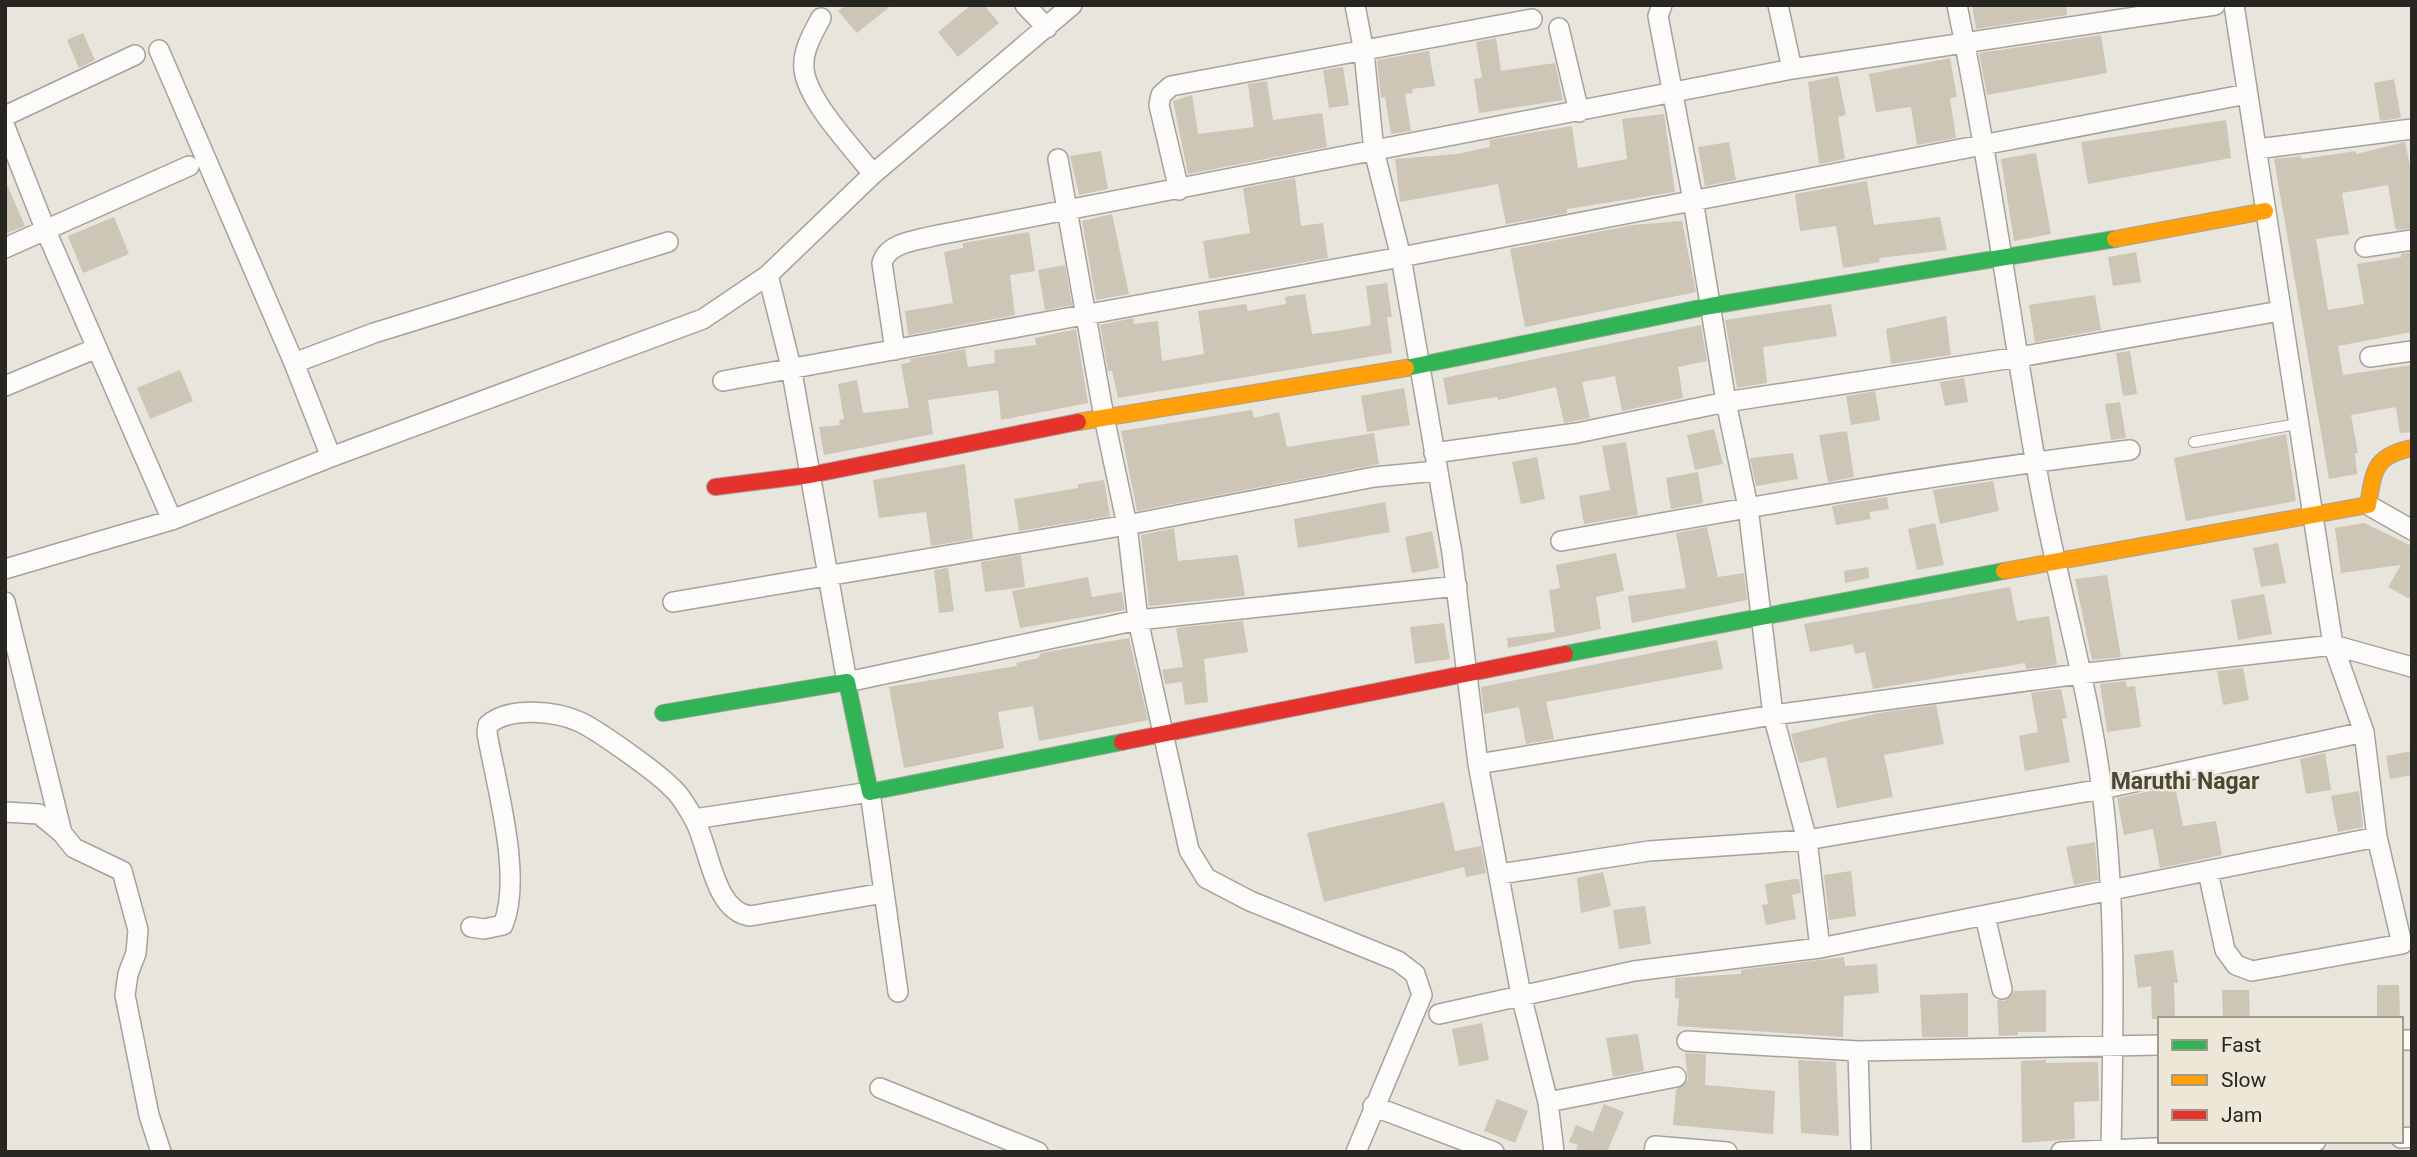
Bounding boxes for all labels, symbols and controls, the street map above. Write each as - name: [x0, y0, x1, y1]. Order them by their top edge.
- district label: Maruthi Nagar: [2111, 768, 2260, 795]
- legend: [2158, 1017, 2403, 1143]
- text: Fast: [2221, 1033, 2262, 1057]
- text: Slow: [2221, 1068, 2267, 1092]
- text: Jam: [2221, 1103, 2262, 1127]

